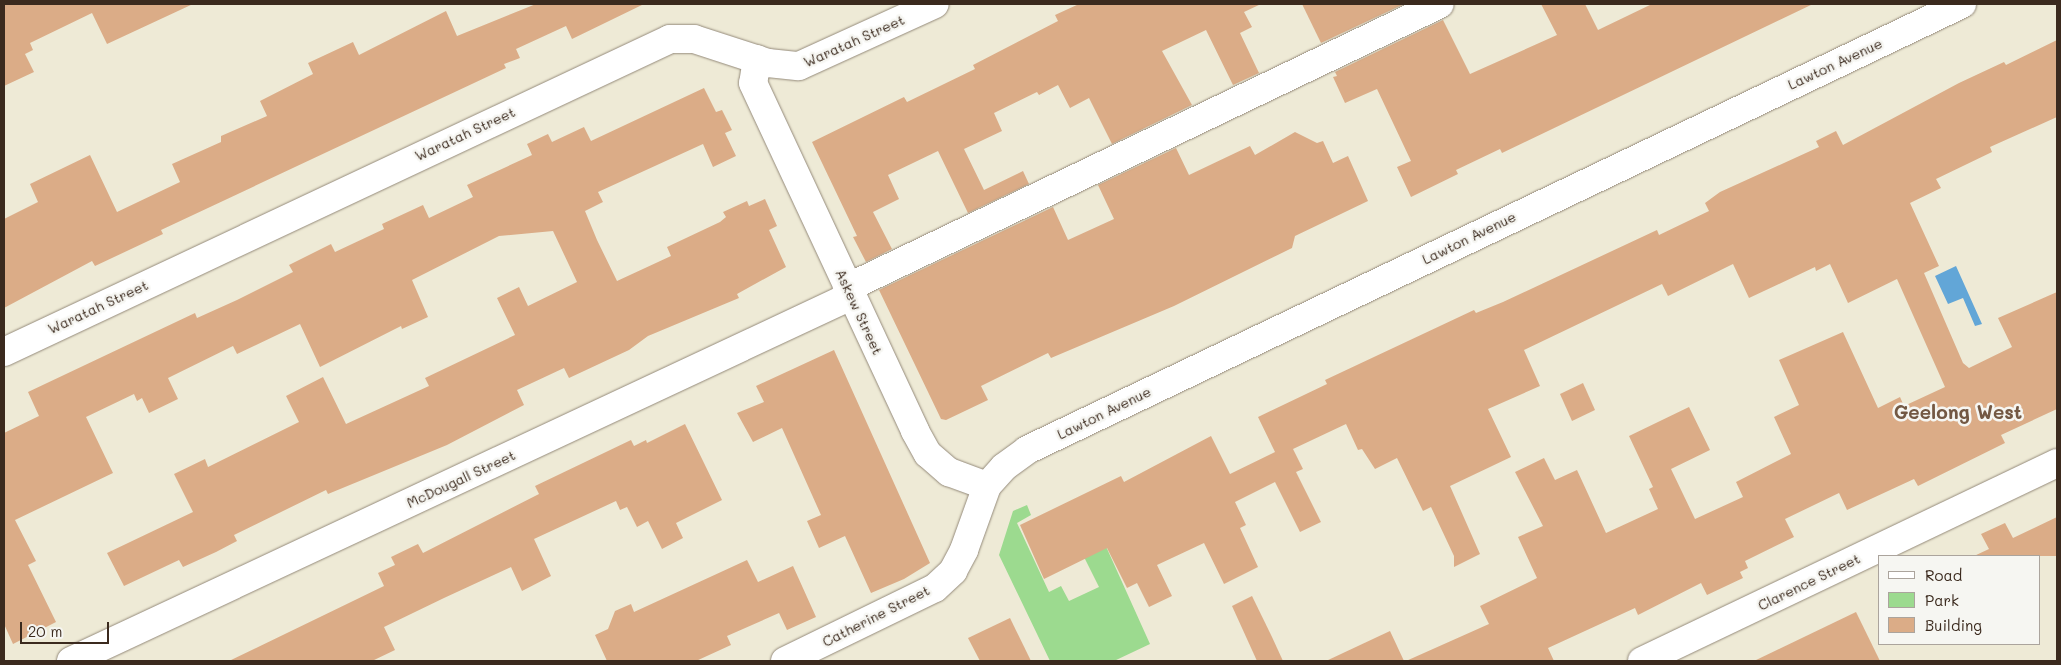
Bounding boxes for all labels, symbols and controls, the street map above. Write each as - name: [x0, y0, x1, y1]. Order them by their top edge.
- street label: Waratah Street: [801, 11, 907, 71]
- street label: Lawton Avenue: [1785, 35, 1885, 93]
- street label: Waratah Street: [412, 103, 518, 165]
- street label: Lawton Avenue: [1419, 208, 1519, 268]
- street label: Askew Street: [832, 267, 886, 357]
- street label: Waratah Street: [45, 276, 151, 338]
- street label: Lawton Avenue: [1054, 383, 1154, 443]
- district label: Geelong West: [1894, 401, 2022, 423]
- street label: McDougall Street: [404, 446, 518, 512]
- street label: Clarence Street: [1755, 550, 1863, 614]
- legend: [1878, 555, 2041, 645]
- text: Road: [1925, 565, 1962, 585]
- street label: Catherine Street: [820, 582, 932, 650]
- text: Park: [1925, 590, 1959, 610]
- scale bar: [22, 612, 111, 644]
- text: Building: [1925, 615, 1982, 635]
- text: 20 m: [28, 621, 62, 641]

